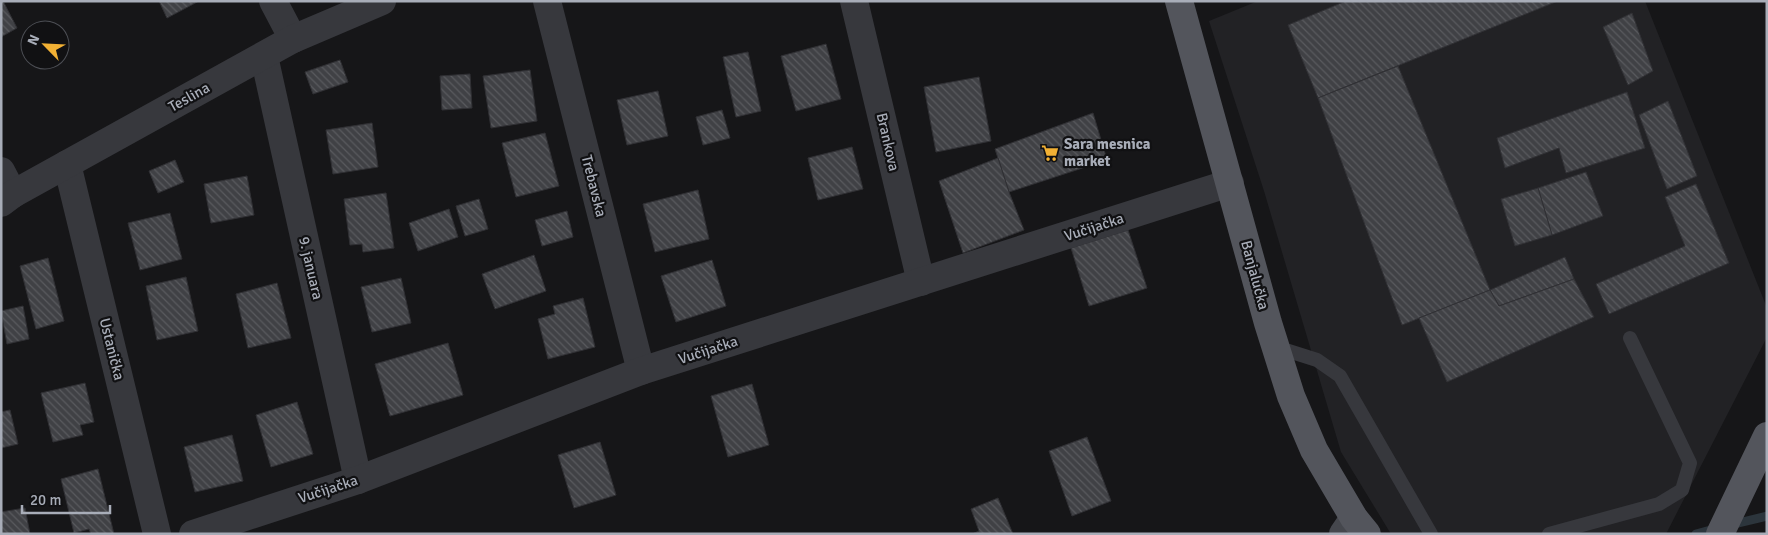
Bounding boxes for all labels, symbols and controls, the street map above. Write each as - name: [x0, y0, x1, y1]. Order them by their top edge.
- north arrow: [20, 20, 70, 70]
- text: N: [24, 32, 43, 48]
- street label: Teslina: [165, 78, 213, 116]
- street label: Brankova: [873, 111, 903, 173]
- place label: Sara mesnica market: [1064, 135, 1151, 170]
- supermarket icon: Sara mesnica market: [1040, 143, 1060, 163]
- street label: Trebavska: [578, 153, 610, 219]
- street label: Vučijačka: [1062, 209, 1126, 245]
- street label: 9. januara: [295, 235, 327, 301]
- street label: Banjalučka: [1237, 238, 1273, 312]
- street label: Ustanička: [96, 316, 128, 382]
- street label: Vučijačka: [676, 332, 740, 368]
- street label: Vučijačka: [296, 471, 360, 507]
- scale bar: [22, 482, 110, 514]
- text: 20 m: [30, 491, 61, 509]

